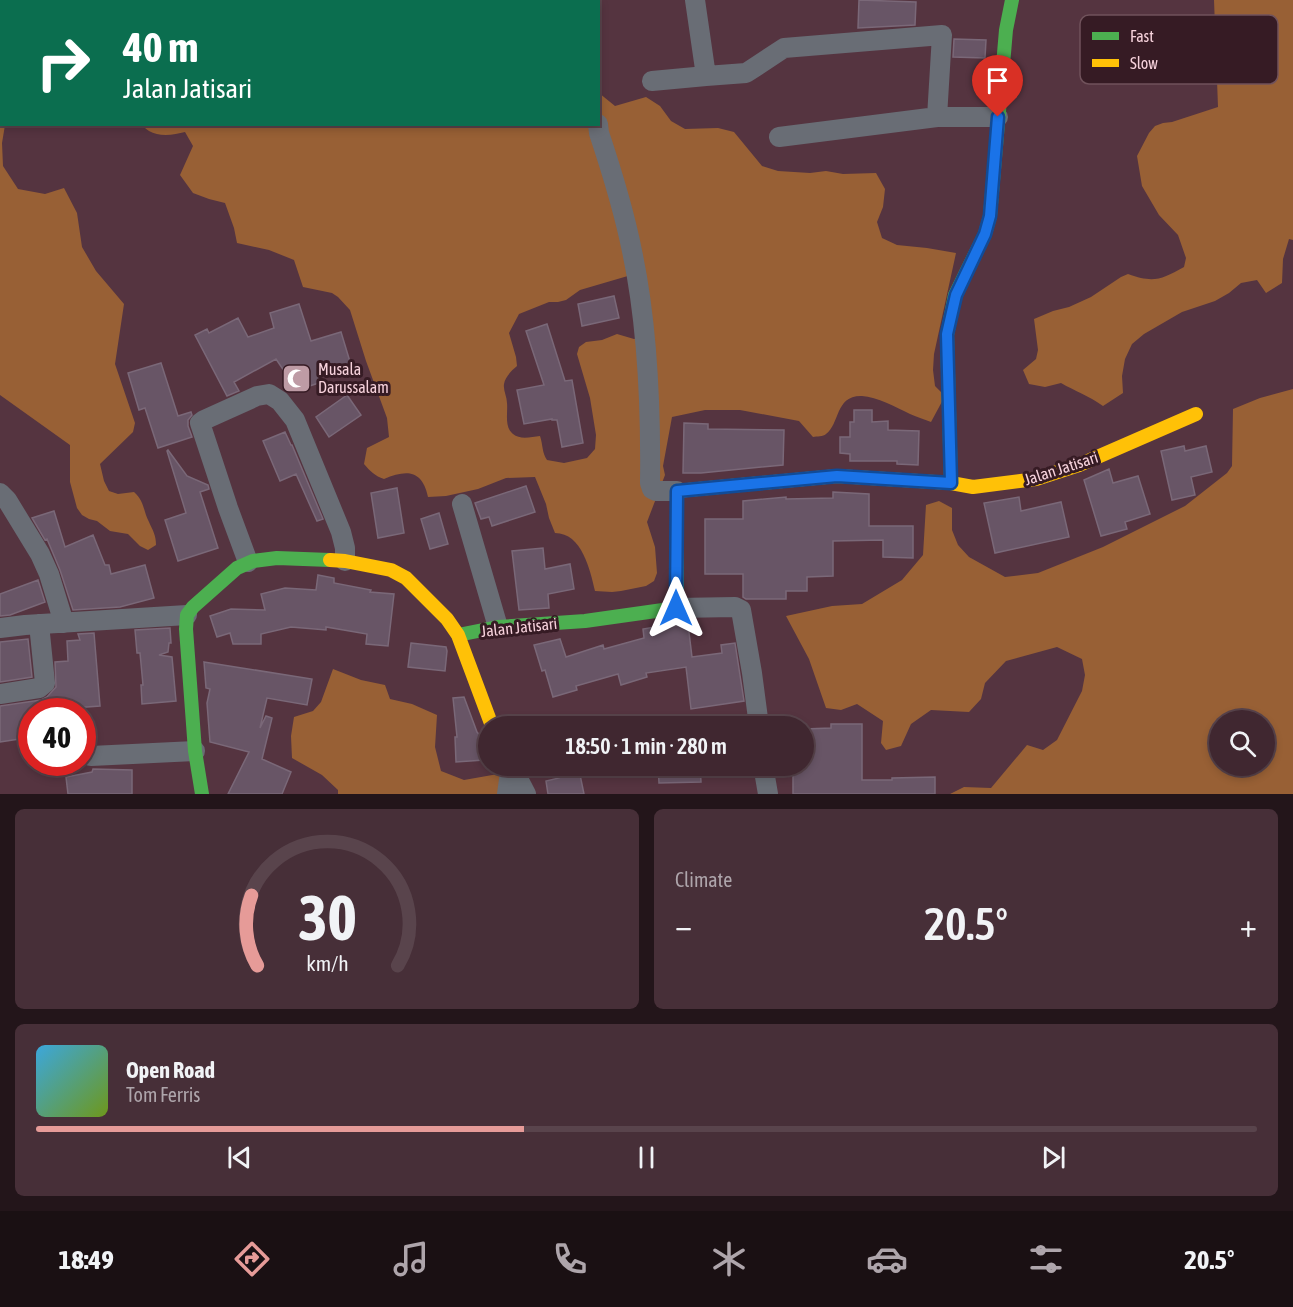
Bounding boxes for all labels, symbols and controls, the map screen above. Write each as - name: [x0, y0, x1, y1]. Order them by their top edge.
- legend: [1080, 15, 1278, 84]
- text: 40 m: [123, 23, 198, 71]
- icon: right: [24, 24, 102, 102]
- text: Fast: [1130, 27, 1154, 45]
- text: Slow: [1130, 54, 1158, 72]
- pin: [972, 55, 1023, 117]
- icon: arrive: [981, 64, 1014, 97]
- text: Jalan Jatisari: [123, 73, 252, 104]
- place label: Musala Darussalam: [318, 360, 389, 396]
- mosque icon: Musala Darussalam: [281, 362, 313, 394]
- street label: Jalan Jatisari: [1022, 448, 1100, 488]
- position arrow: [644, 576, 708, 640]
- street label: Jalan Jatisari: [480, 614, 558, 640]
- speed limit sign: 40: [18, 698, 96, 776]
- map controls: [1209, 710, 1275, 776]
- button: search: [1209, 710, 1275, 776]
- text: 18:50 · 1 min · 280 m: [565, 733, 727, 759]
- text: Climate: [675, 868, 732, 891]
- text: 30: [298, 882, 356, 953]
- text: 20.5°: [924, 898, 1008, 950]
- text: −: [675, 906, 692, 944]
- text: +: [1240, 906, 1257, 944]
- text: km/h: [306, 951, 348, 976]
- text: Open Road: [126, 1057, 215, 1083]
- text: Tom Ferris: [126, 1083, 200, 1106]
- icon: previous: [223, 1141, 256, 1174]
- icon: pause: [630, 1141, 663, 1174]
- icon: next: [1037, 1141, 1070, 1174]
- icon: directions: [231, 1238, 273, 1280]
- icon: music: [390, 1238, 432, 1280]
- icon: phone: [549, 1238, 591, 1280]
- icon: climate: [708, 1238, 750, 1280]
- icon: car: [866, 1238, 908, 1280]
- icon: filters: [1025, 1238, 1067, 1280]
- text: 18:49: [58, 1244, 114, 1275]
- text: 20.5°: [1184, 1244, 1234, 1275]

